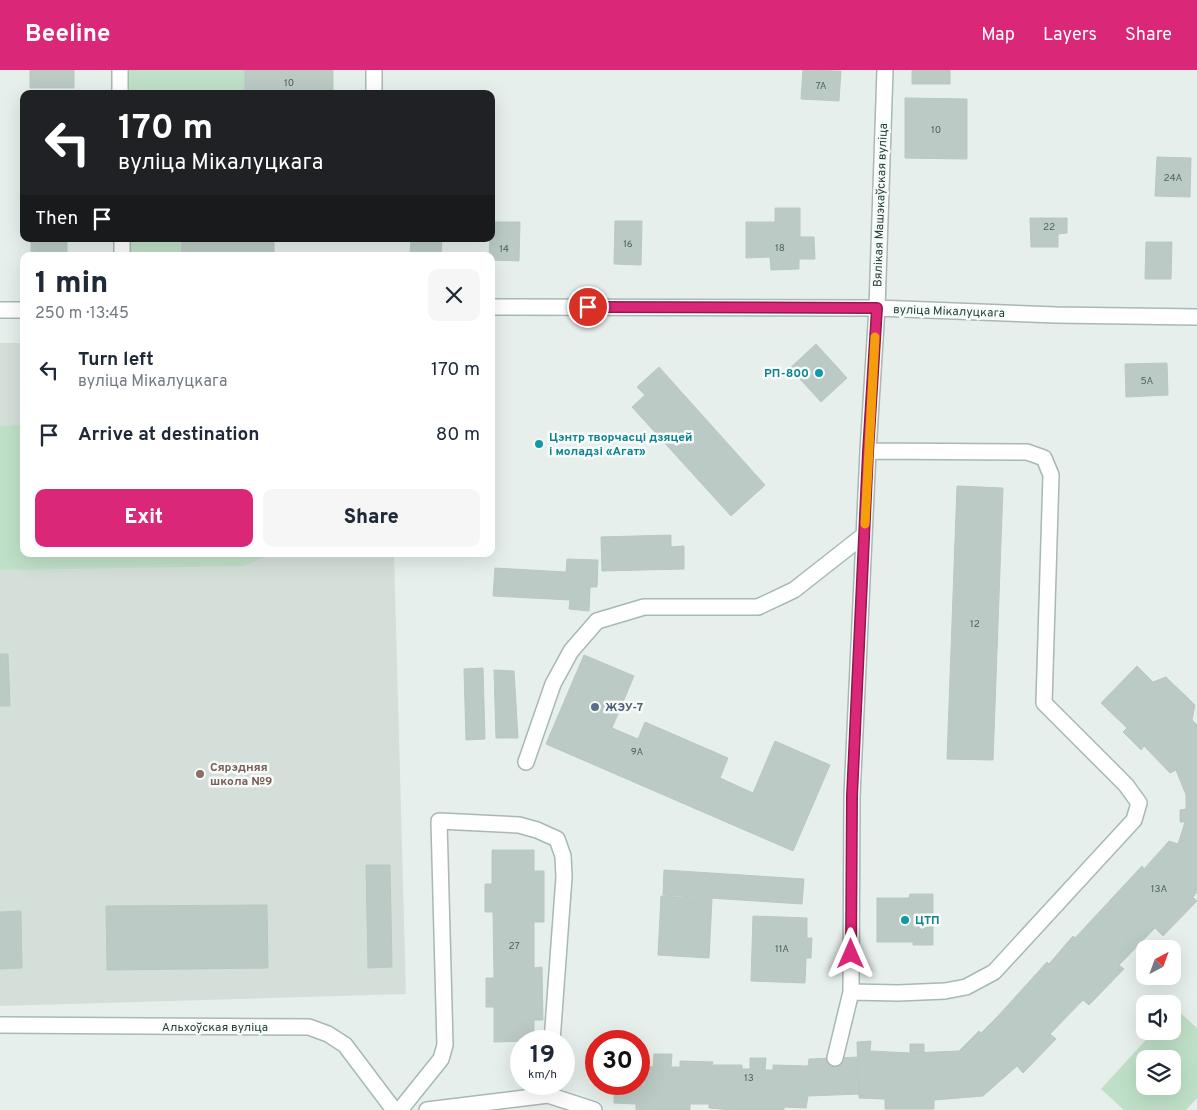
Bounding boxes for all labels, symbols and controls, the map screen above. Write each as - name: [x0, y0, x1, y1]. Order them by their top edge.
- text: Beeline: [25, 20, 110, 50]
- text: Map: [981, 24, 1015, 47]
- text: Layers: [1043, 24, 1097, 47]
- text: Share: [1125, 24, 1172, 47]
- house number: 10: [284, 77, 294, 90]
- house number: 7А: [816, 80, 827, 93]
- text: 170 m: [118, 107, 213, 151]
- icon: left: [35, 110, 100, 175]
- street label: Вялікая Машэкаўская вуліца: [870, 123, 892, 287]
- house number: 10: [931, 124, 941, 137]
- text: вуліца Мікалуцкага: [118, 150, 323, 177]
- house number: 24А: [1164, 172, 1183, 185]
- icon: arrive: [88, 205, 116, 233]
- text: Then: [35, 207, 78, 231]
- house number: 22: [1043, 221, 1055, 234]
- house number: 16: [623, 238, 633, 251]
- house number: 18: [775, 242, 785, 255]
- house number: 14: [499, 243, 509, 256]
- text: 1 min: [35, 266, 108, 303]
- button: close: [428, 269, 480, 321]
- pin: [567, 286, 609, 328]
- icon: arrive: [574, 293, 602, 321]
- street label: вуліца Мікалуцкага: [893, 302, 1005, 322]
- text: 250 m · 13:45: [35, 304, 129, 324]
- text: Turn left: [78, 348, 154, 372]
- icon: left: [35, 356, 63, 384]
- text: 170 m: [431, 358, 480, 382]
- place label: РП-800: [764, 366, 809, 382]
- marker: РП-800: [813, 367, 825, 379]
- text: вуліца Мікалуцкага: [78, 372, 227, 392]
- house number: 5А: [1141, 375, 1154, 388]
- icon: arrive: [35, 421, 63, 449]
- text: Arrive at destination: [78, 423, 259, 447]
- text: 80 m: [436, 423, 480, 447]
- place label: Цэнтр творчасці дзяцей і моладзі «Агат»: [549, 430, 692, 460]
- marker: Цэнтр творчасці дзяцей і моладзі «Агат»: [533, 438, 545, 450]
- button: Exit: [35, 489, 253, 547]
- button: Share: [263, 489, 480, 547]
- house number: 12: [970, 618, 980, 631]
- place label: ЖЭУ-7: [605, 700, 643, 716]
- marker: ЖЭУ-7: [589, 701, 601, 713]
- house number: 9А: [631, 746, 643, 759]
- place label: Сярэдняя школа №9: [210, 760, 272, 790]
- marker: Сярэдняя школа №9: [194, 768, 206, 780]
- house number: 13А: [1151, 883, 1167, 896]
- place label: ЦТП: [915, 913, 940, 929]
- marker: ЦТП: [899, 914, 911, 926]
- position arrow: [824, 927, 876, 979]
- house number: 27: [508, 940, 520, 953]
- north arrow: [1136, 940, 1181, 985]
- map controls: [1136, 940, 1181, 1095]
- house number: 11А: [775, 943, 789, 956]
- button: sound: [1136, 995, 1181, 1040]
- street label: Альхоўская вуліца: [162, 1020, 268, 1036]
- speed limit sign: 30: [585, 1030, 650, 1095]
- text: 19: [530, 1040, 555, 1072]
- button: layers: [1136, 1050, 1181, 1095]
- text: km/h: [528, 1067, 557, 1083]
- house number: 13: [744, 1072, 754, 1085]

